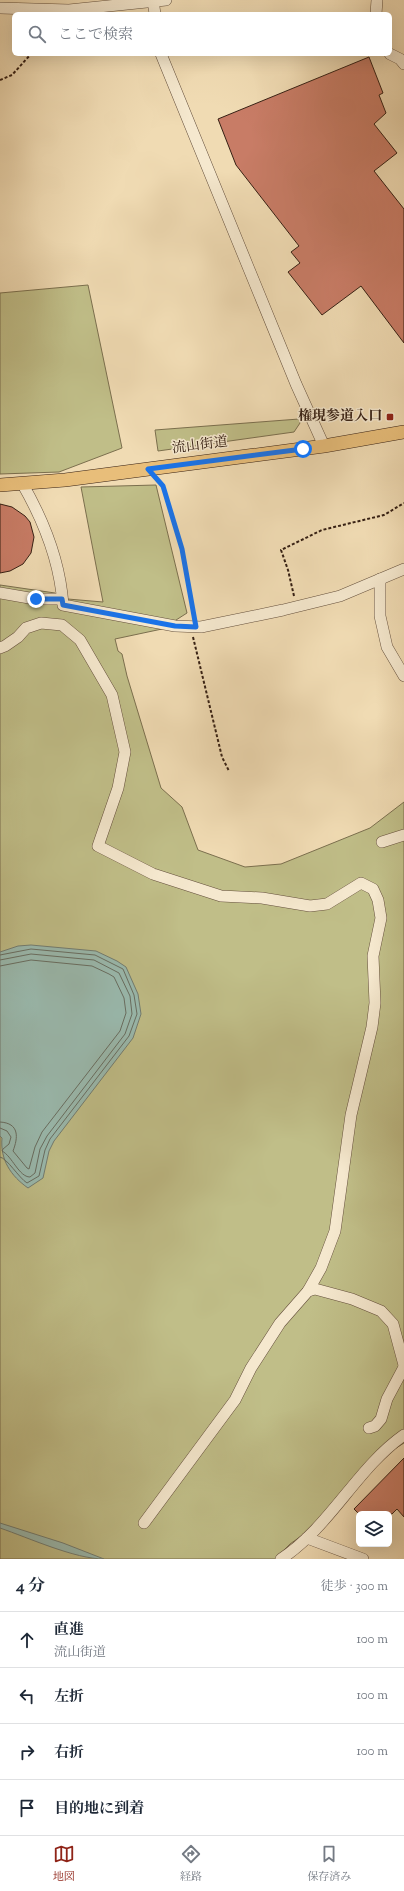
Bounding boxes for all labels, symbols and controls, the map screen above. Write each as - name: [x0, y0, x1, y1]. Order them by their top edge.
- search box: [12, 12, 392, 56]
- icon: search: [26, 23, 48, 45]
- text: ここで検索: [58, 25, 133, 46]
- place label: 権現参道入口: [298, 407, 382, 427]
- marker: 権現参道入口: [385, 412, 395, 422]
- street label: 流山街道: [171, 433, 229, 459]
- route start: [294, 440, 312, 458]
- route end: [27, 590, 45, 608]
- map controls: [356, 1511, 392, 1547]
- button: layers: [356, 1511, 392, 1547]
- text: 4 分: [16, 1575, 45, 1599]
- text: 徒歩 · 300 m: [321, 1578, 388, 1596]
- text: 直進: [54, 1620, 84, 1641]
- icon: ahead: [16, 1629, 38, 1651]
- text: 100 m: [356, 1631, 388, 1649]
- text: 流山街道: [54, 1644, 106, 1662]
- icon: left: [16, 1685, 38, 1707]
- text: 左折: [54, 1687, 84, 1708]
- text: 100 m: [356, 1687, 388, 1705]
- icon: right: [16, 1741, 38, 1763]
- text: 右折: [54, 1743, 84, 1764]
- text: 100 m: [356, 1743, 388, 1761]
- icon: arrive: [16, 1797, 38, 1819]
- text: 目的地に到着: [54, 1799, 144, 1820]
- tab: 地図: [53, 1843, 75, 1885]
- tab: 経路: [180, 1843, 202, 1885]
- tab: 保存済み: [307, 1843, 351, 1885]

